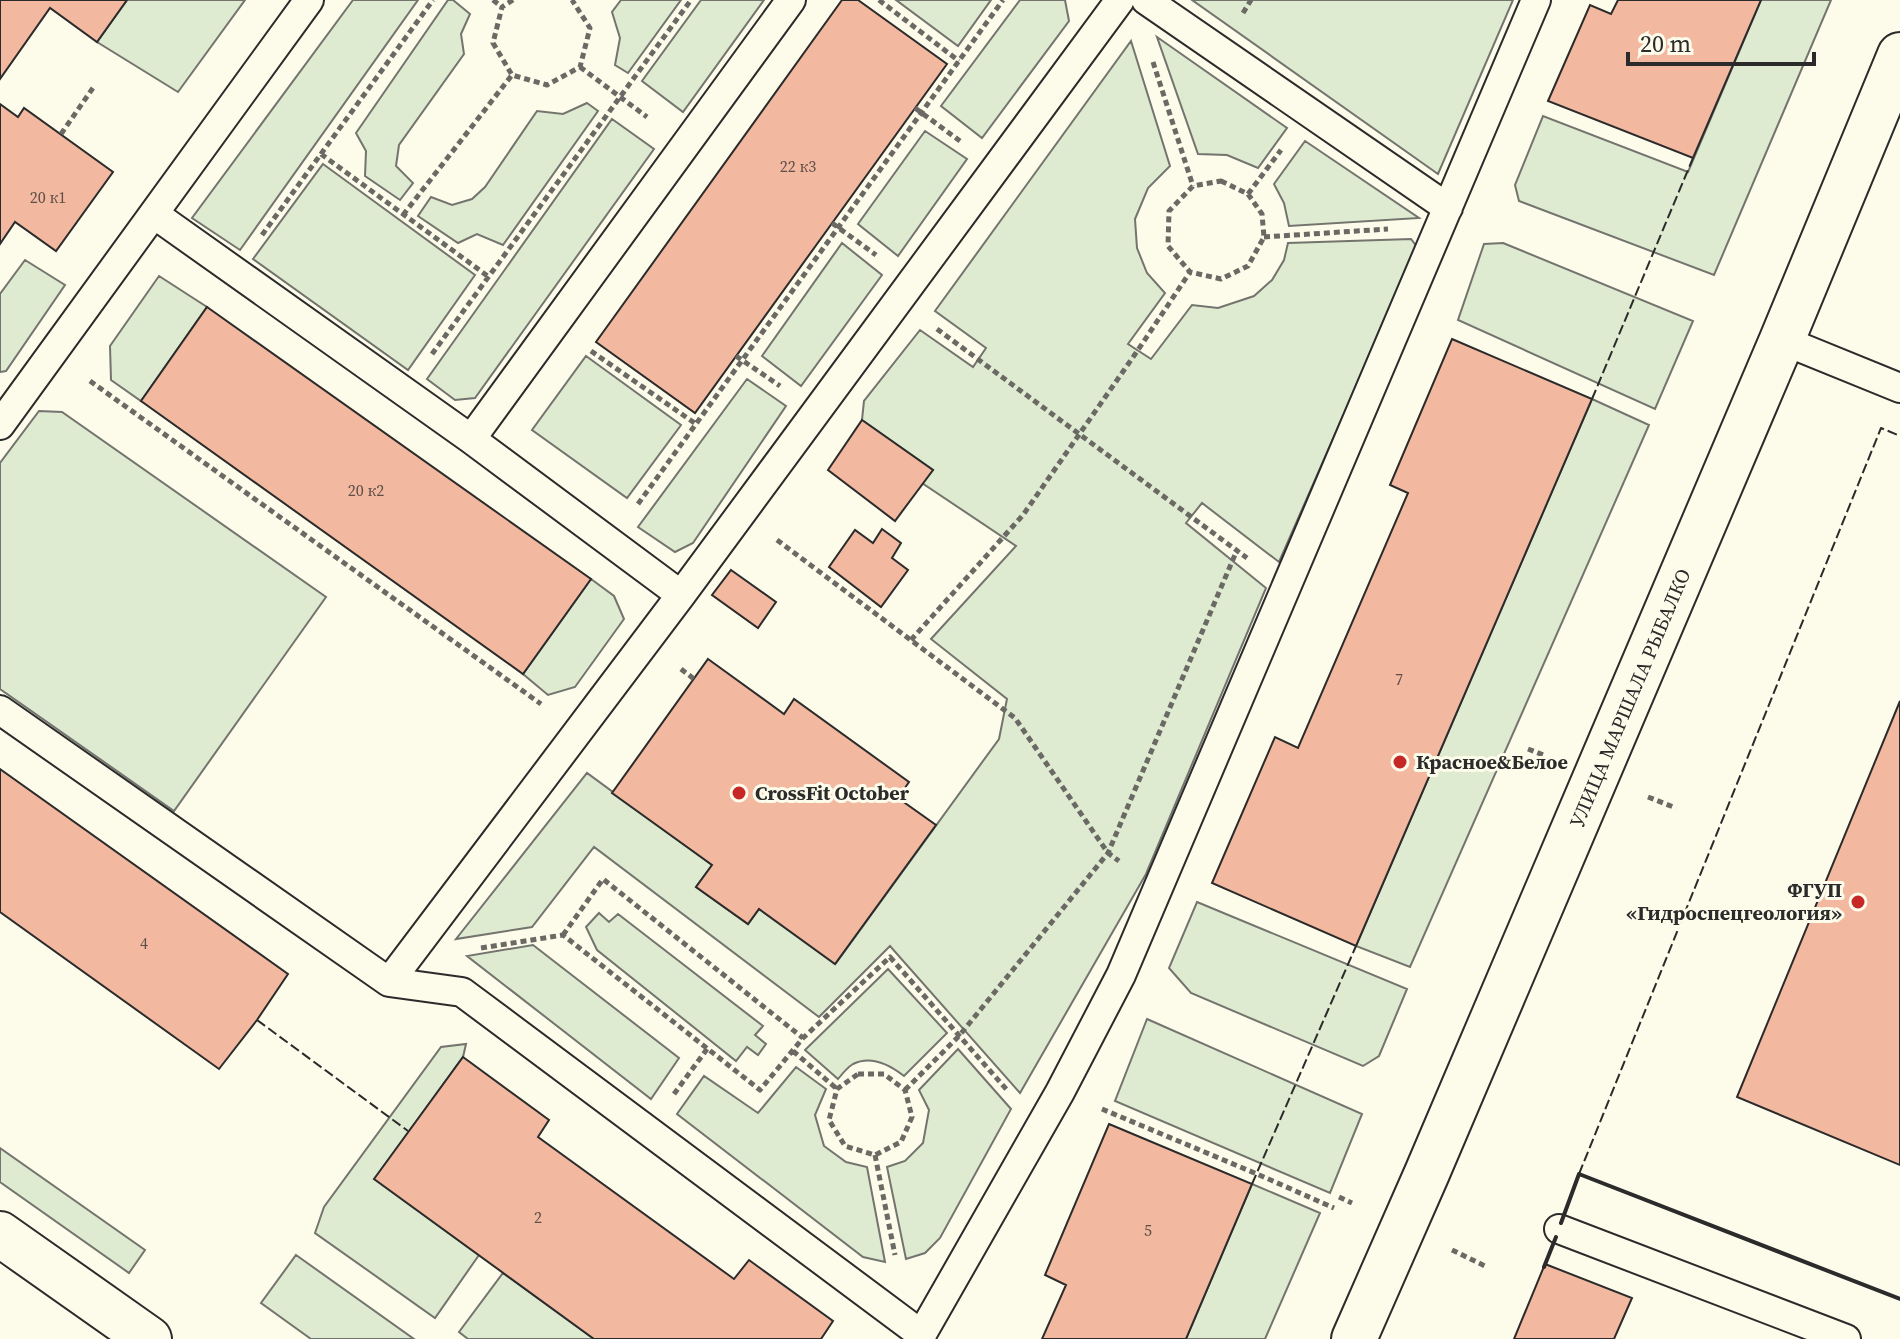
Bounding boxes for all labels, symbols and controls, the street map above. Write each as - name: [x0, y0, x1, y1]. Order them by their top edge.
- scale bar: [1628, 16, 1814, 66]
- text: 20 m: [1640, 27, 1691, 60]
- house number: 22 к3: [780, 155, 816, 177]
- house number: 20 к1: [30, 186, 66, 208]
- house number: 20 к2: [348, 479, 384, 501]
- street label: УЛИЦА МАРШАЛА РЫБАЛКО: [1563, 564, 1697, 832]
- house number: 7: [1395, 668, 1403, 690]
- place label: Красное&Белое: [1416, 748, 1568, 776]
- marker: Красное&Белое: [1391, 753, 1409, 771]
- place label: CrossFit October: [755, 779, 910, 807]
- marker: CrossFit October: [730, 784, 748, 802]
- place label: ФГУП «Гидроспецгеология»: [1626, 876, 1842, 927]
- marker: ФГУП «Гидроспецгеология»: [1849, 893, 1867, 911]
- house number: 4: [140, 932, 148, 954]
- house number: 2: [534, 1206, 542, 1228]
- house number: 5: [1144, 1219, 1152, 1241]

